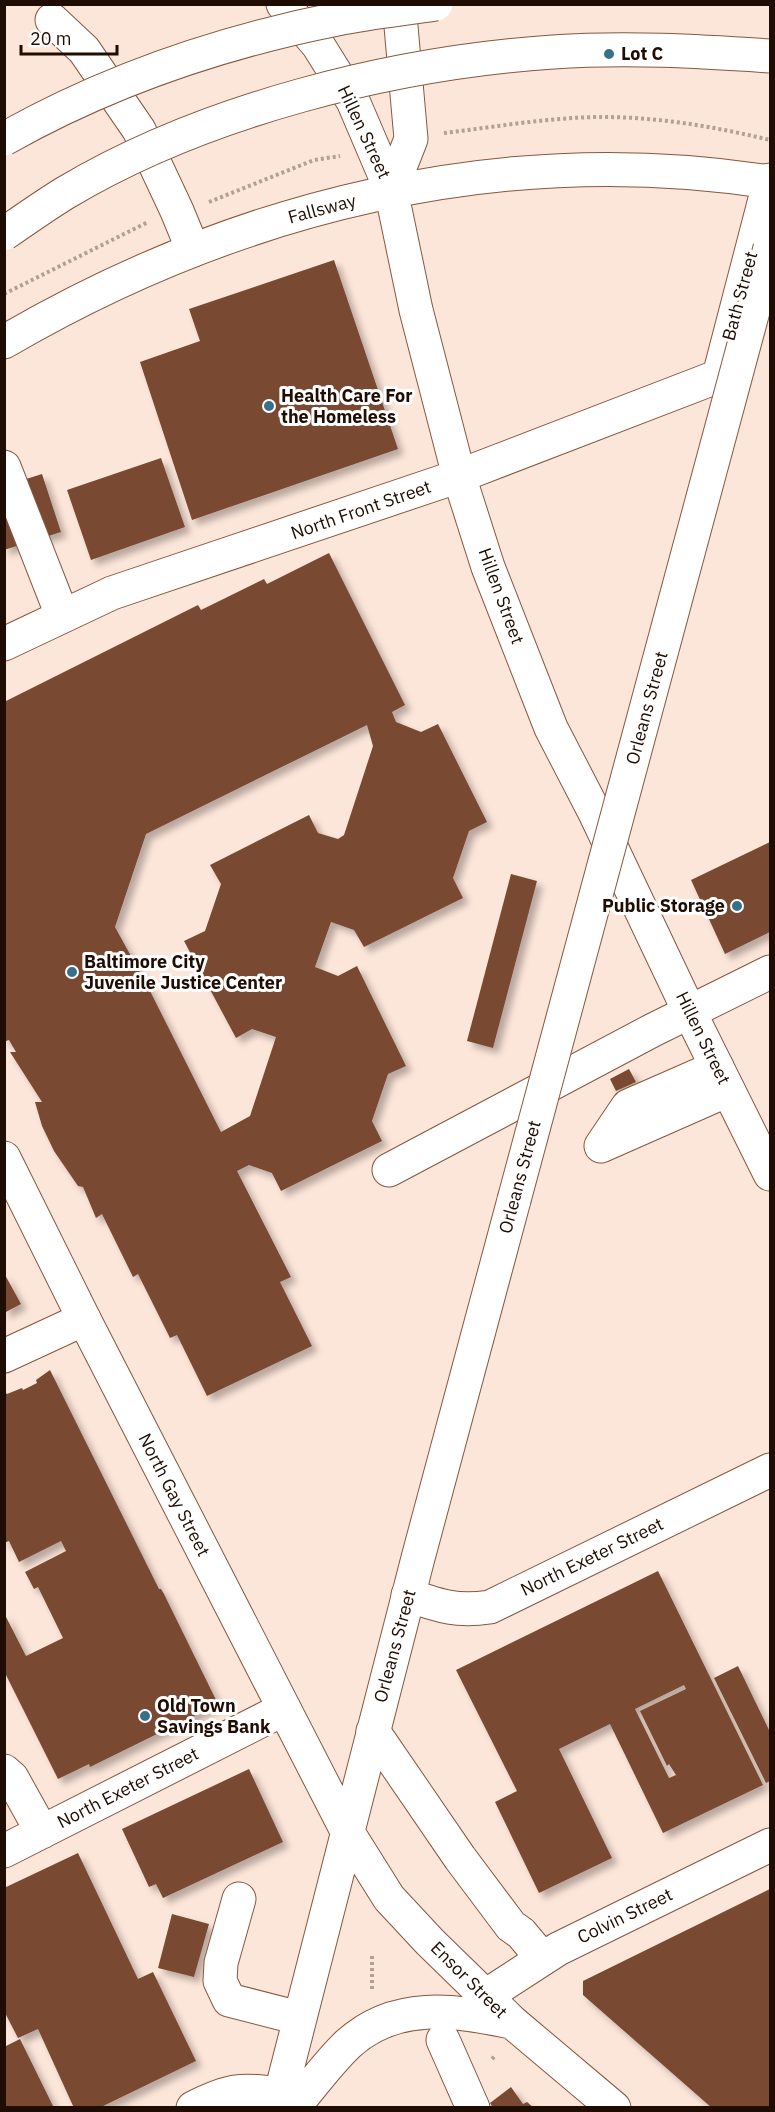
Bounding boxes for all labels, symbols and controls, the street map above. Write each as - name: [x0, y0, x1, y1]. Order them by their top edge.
- scale bar: [21, 18, 117, 56]
- text: 20 m: [30, 27, 72, 50]
- place label: Lot C: [621, 42, 664, 65]
- marker: Lot C: [602, 47, 616, 61]
- street label: Hillen Street: [333, 81, 396, 182]
- street label: Fallsway: [285, 188, 358, 229]
- street label: Bath Street: [717, 249, 762, 343]
- place label: Health Care For the Homeless: [281, 384, 413, 428]
- marker: Health Care For the Homeless: [262, 399, 276, 413]
- street label: North Front Street: [288, 475, 434, 544]
- street label: Hillen Street: [473, 545, 529, 647]
- street label: Orleans Street: [620, 649, 673, 767]
- place label: Public Storage: [602, 894, 725, 917]
- marker: Public Storage: [730, 899, 744, 913]
- place label: Baltimore City Juvenile Justice Center: [84, 950, 282, 994]
- marker: Baltimore City Juvenile Justice Center: [65, 965, 79, 979]
- street label: Hillen Street: [671, 988, 736, 1088]
- street label: Orleans Street: [493, 1118, 546, 1236]
- street label: North Gay Street: [134, 1429, 215, 1560]
- street label: North Exeter Street: [517, 1512, 667, 1601]
- street label: Orleans Street: [368, 1587, 421, 1705]
- place label: Old Town Savings Bank: [157, 1694, 271, 1738]
- marker: Old Town Savings Bank: [138, 1709, 152, 1723]
- street label: North Exeter Street: [53, 1742, 202, 1833]
- street label: Colvin Street: [573, 1883, 676, 1949]
- street label: Ensor Street: [426, 1936, 513, 2023]

